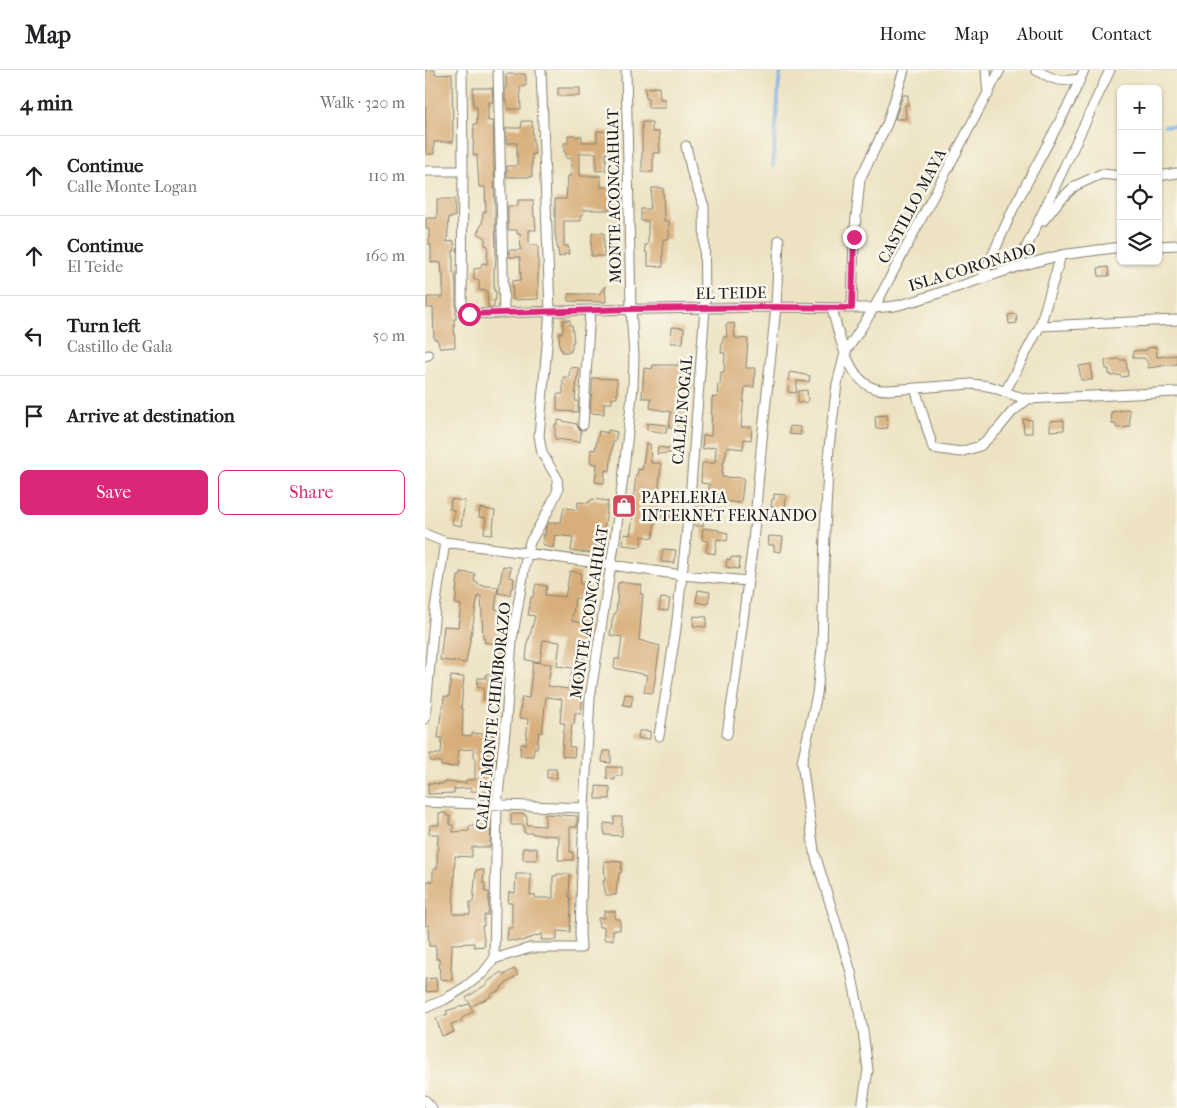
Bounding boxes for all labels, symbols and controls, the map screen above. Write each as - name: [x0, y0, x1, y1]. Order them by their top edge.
- text: Map: [25, 21, 71, 49]
- text: Home: [879, 24, 926, 45]
- text: Map: [954, 24, 989, 45]
- text: About: [1017, 24, 1063, 45]
- text: Contact: [1091, 24, 1152, 45]
- map controls: [1117, 85, 1162, 265]
- button: +: [1117, 85, 1162, 130]
- text: 4 min: [20, 91, 73, 115]
- text: Walk · 320 m: [320, 93, 405, 112]
- street label: MONTE ACONCAHUAT: [603, 108, 625, 284]
- button: −: [1117, 130, 1162, 175]
- street label: CASTILLO MAYA: [874, 145, 951, 267]
- text: Continue: [67, 155, 143, 177]
- icon: ahead: [20, 162, 48, 190]
- text: 110 m: [368, 166, 405, 185]
- button: locate: [1117, 175, 1162, 220]
- text: Calle Monte Logan: [67, 177, 197, 196]
- button: layers: [1117, 220, 1162, 265]
- route end: [843, 226, 866, 249]
- text: Continue: [67, 235, 143, 257]
- street label: ISLA CORONADO: [906, 239, 1038, 295]
- icon: ahead: [20, 242, 48, 270]
- text: 160 m: [365, 246, 405, 265]
- text: El Teide: [67, 257, 123, 276]
- street label: EL TEIDE: [695, 283, 767, 303]
- route start: [458, 303, 481, 326]
- text: Turn left: [67, 315, 141, 337]
- icon: left: [20, 322, 48, 350]
- text: 50 m: [373, 326, 405, 345]
- text: Castillo de Gala: [67, 337, 172, 356]
- street label: CALLE NOGAL: [668, 354, 696, 465]
- icon: arrive: [20, 402, 48, 430]
- text: Arrive at destination: [67, 405, 235, 427]
- button: Save: [20, 470, 208, 515]
- button: Share: [218, 470, 405, 515]
- place label: PAPELERIA INTERNET FERNANDO: [641, 488, 817, 525]
- shop icon: PAPELERIA INTERNET FERNANDO: [611, 493, 637, 519]
- street label: MONTE ACONCAHUAT: [566, 524, 612, 700]
- street label: CALLE MONTE CHIMBORAZO: [472, 601, 514, 831]

